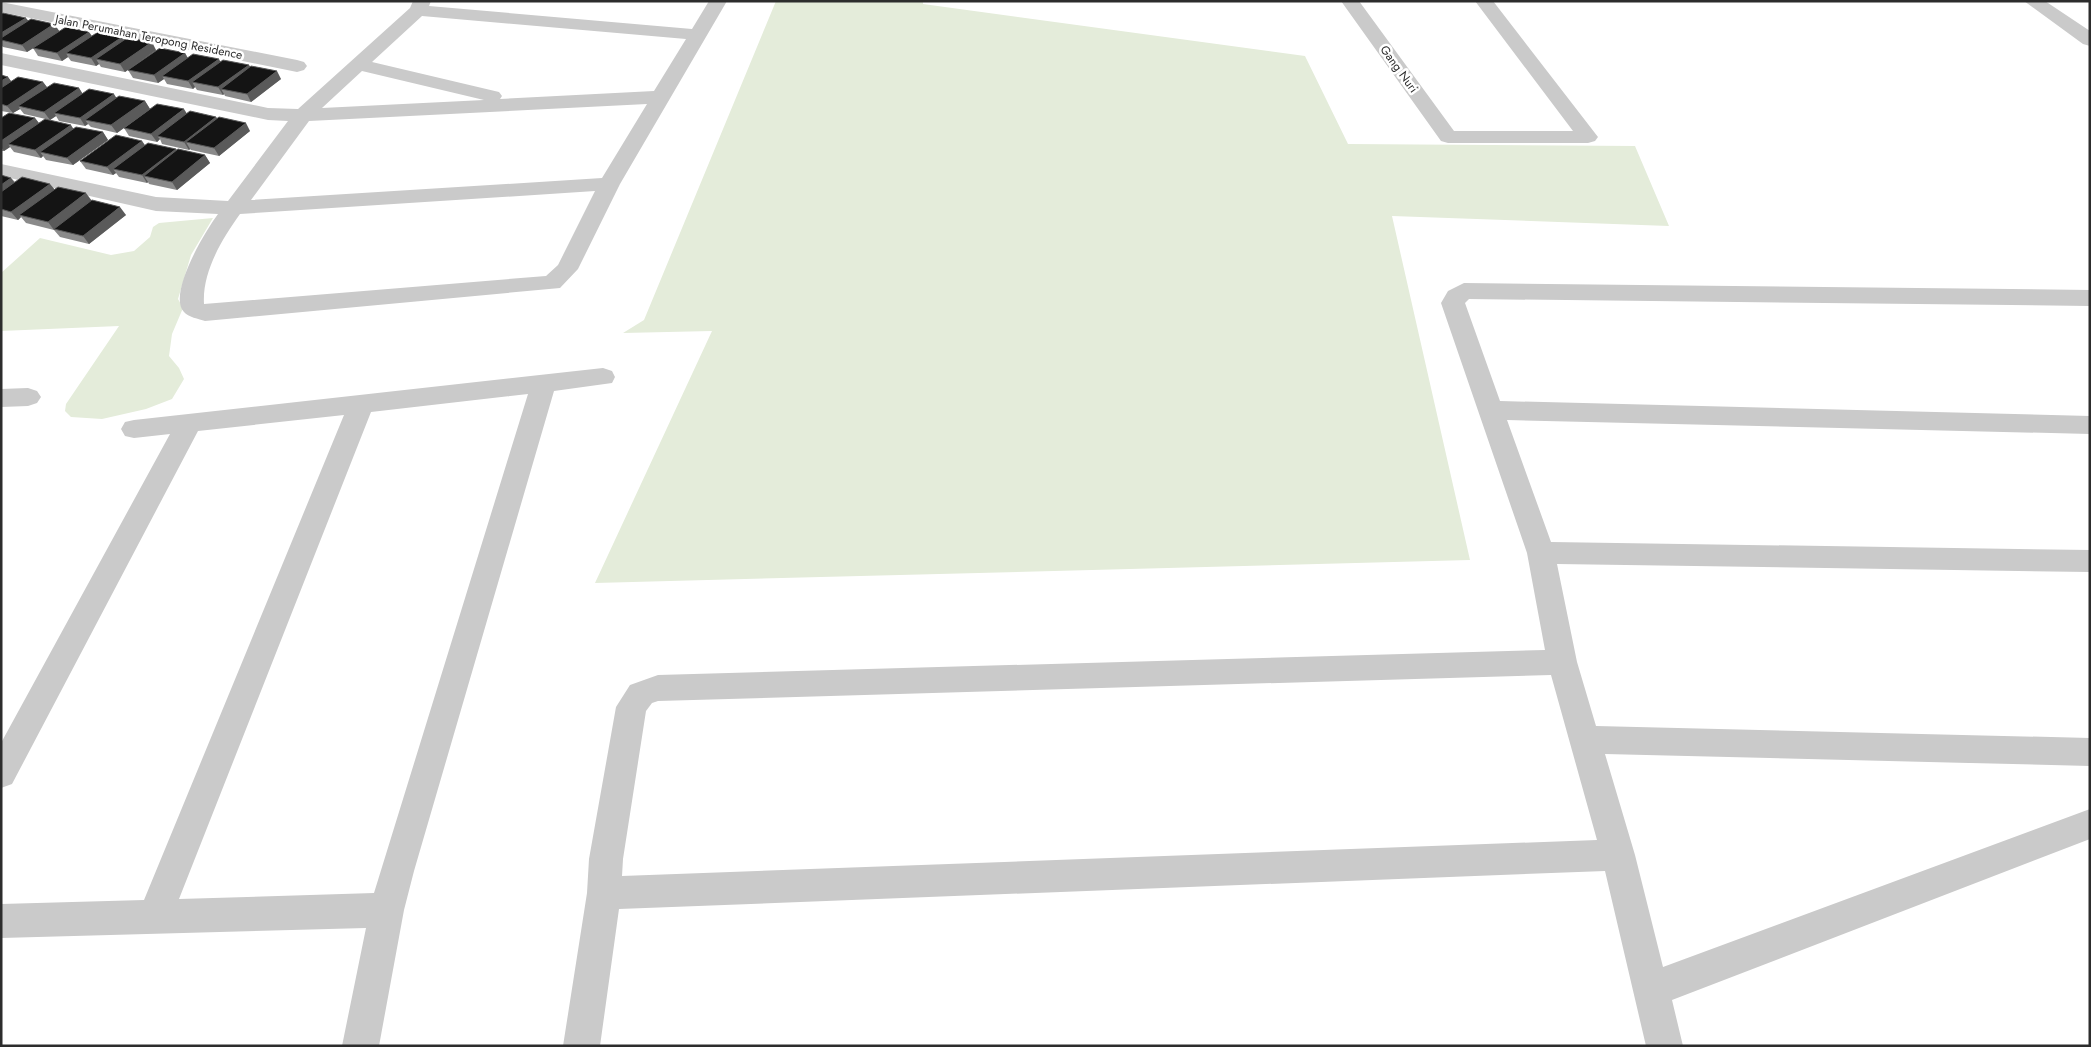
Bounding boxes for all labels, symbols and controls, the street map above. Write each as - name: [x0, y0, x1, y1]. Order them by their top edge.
- street label: Jalan Perumahan Teropong Residence: [52, 10, 244, 64]
- street label: Gang Nuri: [1376, 42, 1422, 96]

